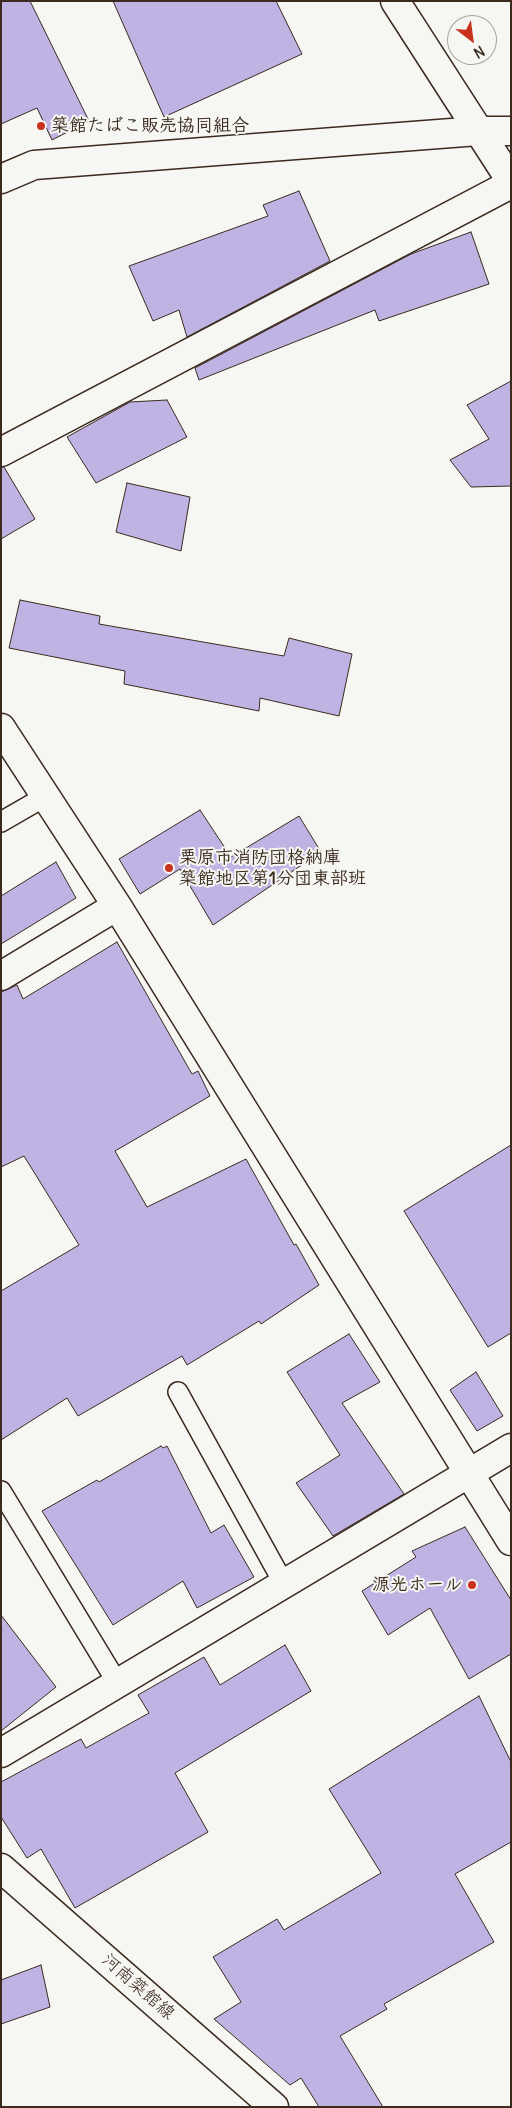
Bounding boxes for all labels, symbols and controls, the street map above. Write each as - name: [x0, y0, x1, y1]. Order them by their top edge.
- north arrow: [447, 15, 497, 65]
- text: N: [470, 42, 488, 62]
- place label: 築館たばこ販売協同組合: [51, 115, 249, 137]
- marker: 築館たばこ販売協同組合: [35, 120, 47, 132]
- place label: 栗原市消防団格納庫 築館地区第1分団東部班: [179, 847, 366, 890]
- marker: 栗原市消防団格納庫 築館地区第1分団東部班: [163, 862, 175, 874]
- place label: 源光ホール: [372, 1574, 462, 1596]
- marker: 源光ホール: [466, 1579, 478, 1591]
- street label: 河南築館線: [97, 1949, 179, 2025]

